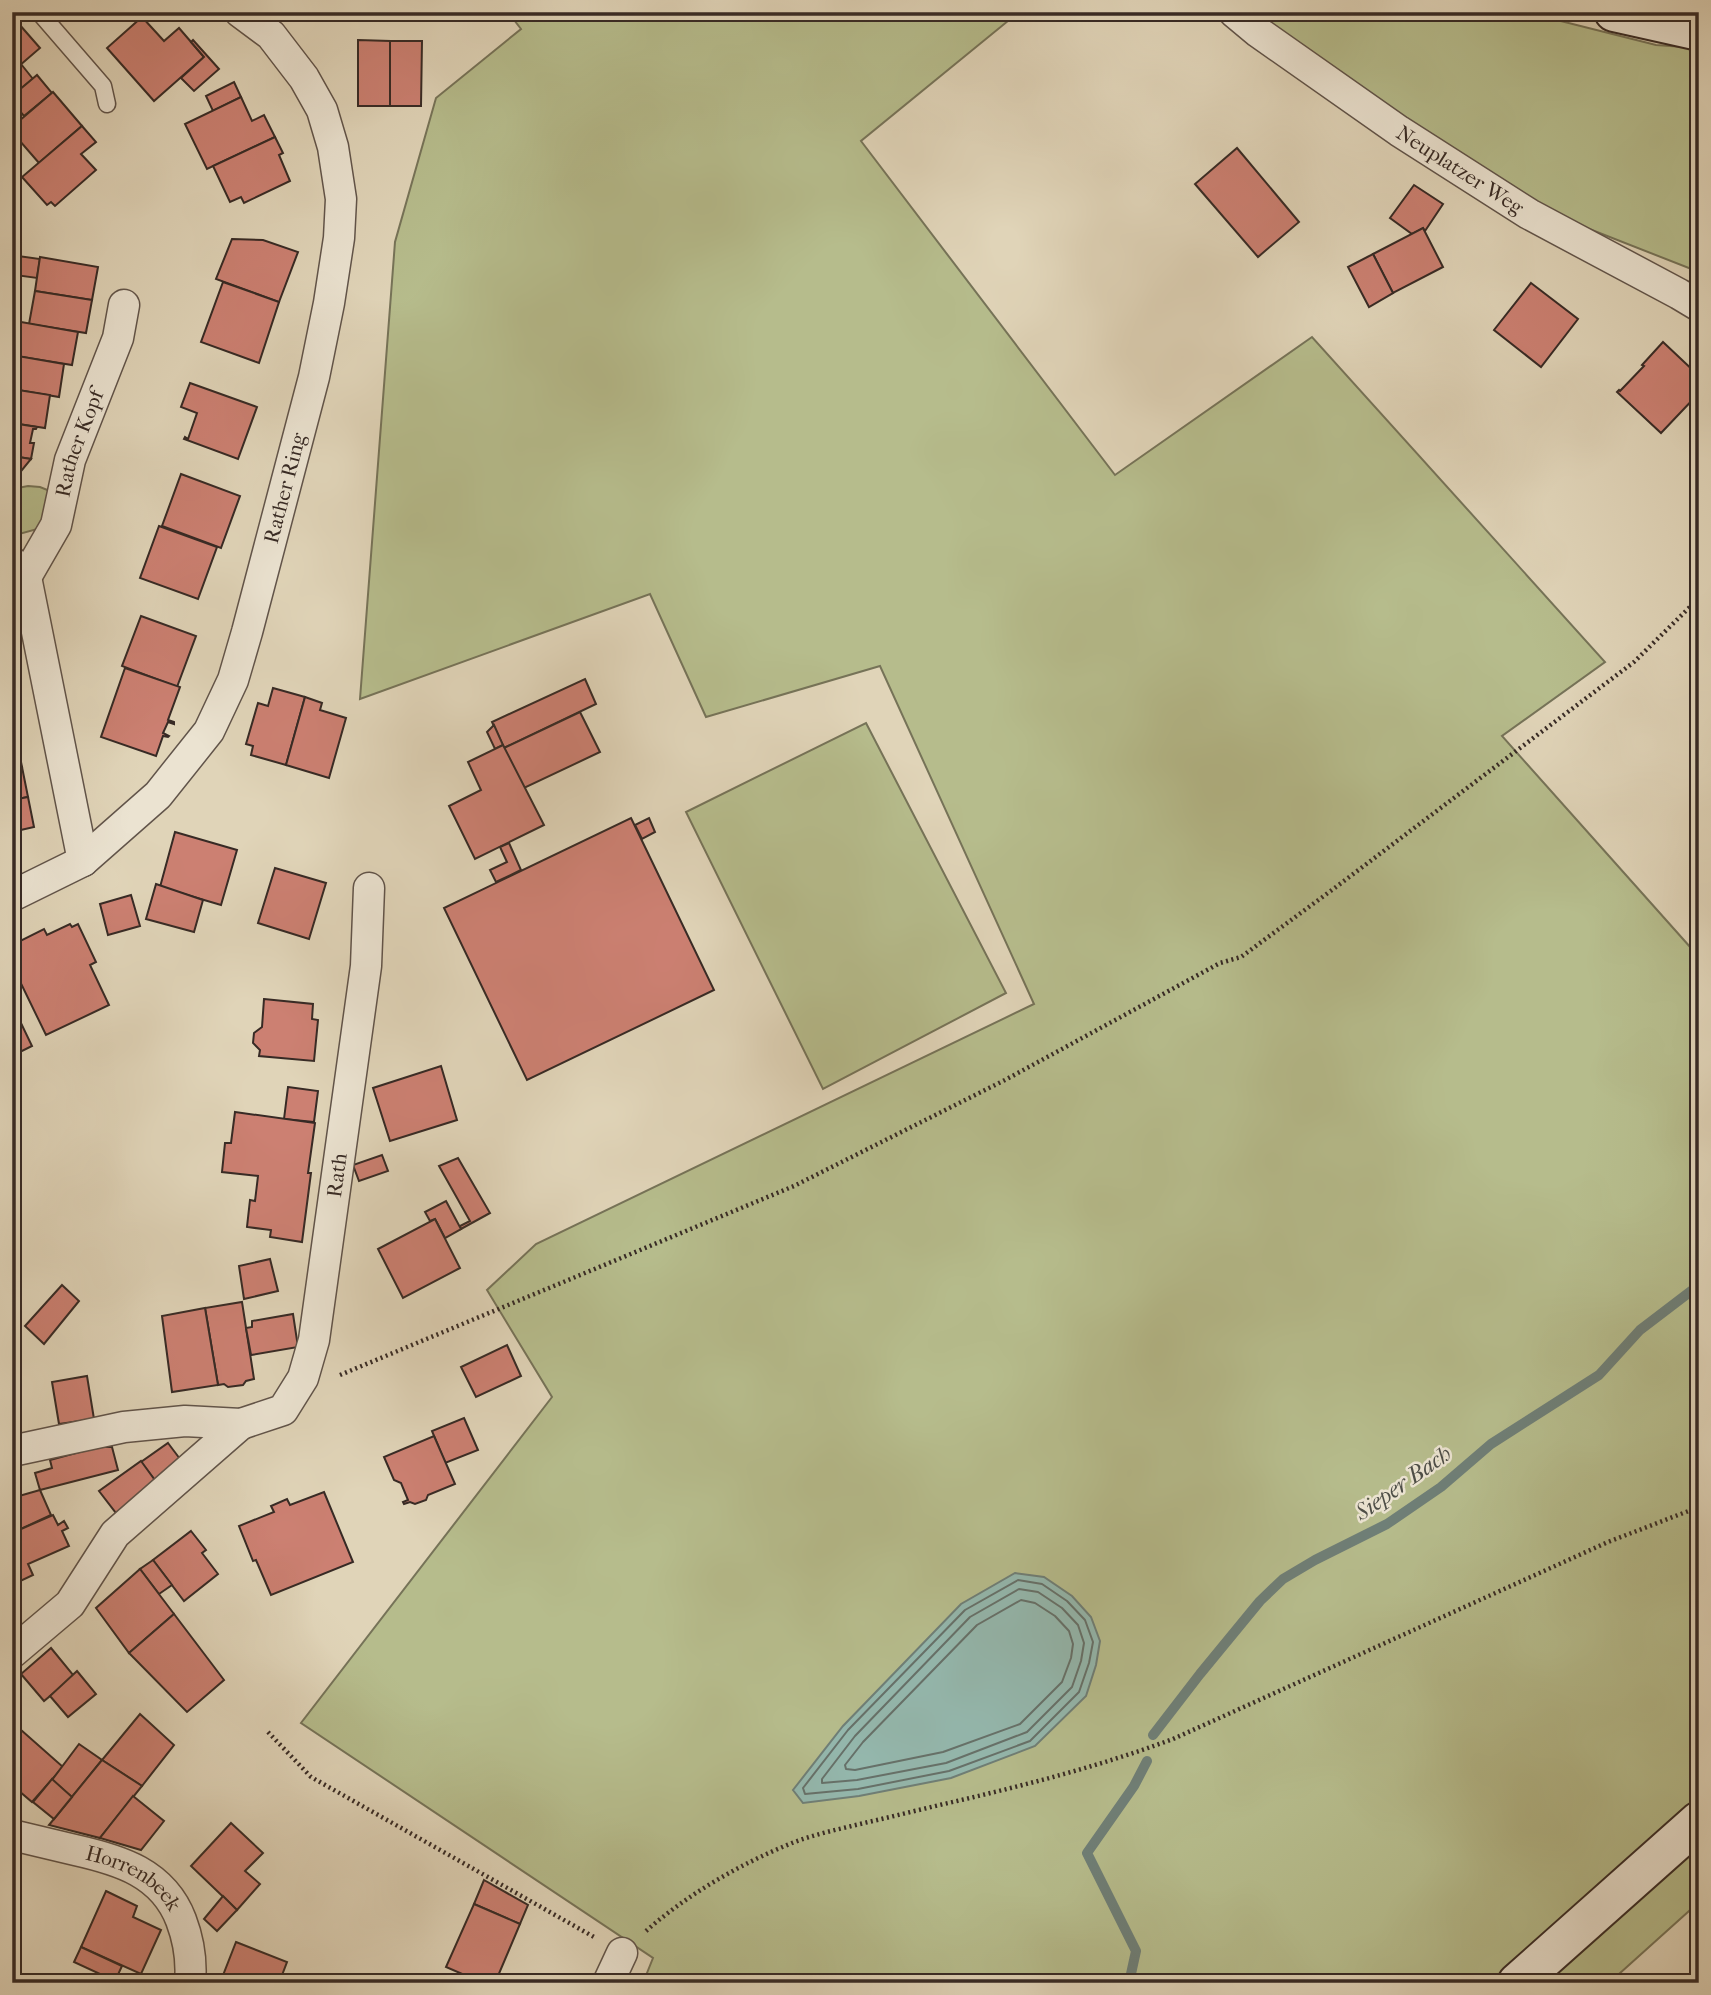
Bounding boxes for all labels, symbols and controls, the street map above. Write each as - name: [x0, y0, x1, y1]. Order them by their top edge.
- street label: Neuplatzer Weg: [1392, 121, 1529, 220]
- street label: Rather Kopf: [50, 382, 110, 499]
- street label: Rather Ring: [259, 430, 311, 546]
- street label: Rath: [322, 1151, 352, 1199]
- water label: Sieper Bach: [1349, 1440, 1457, 1527]
- street label: Horrenbeek: [83, 1841, 186, 1915]

